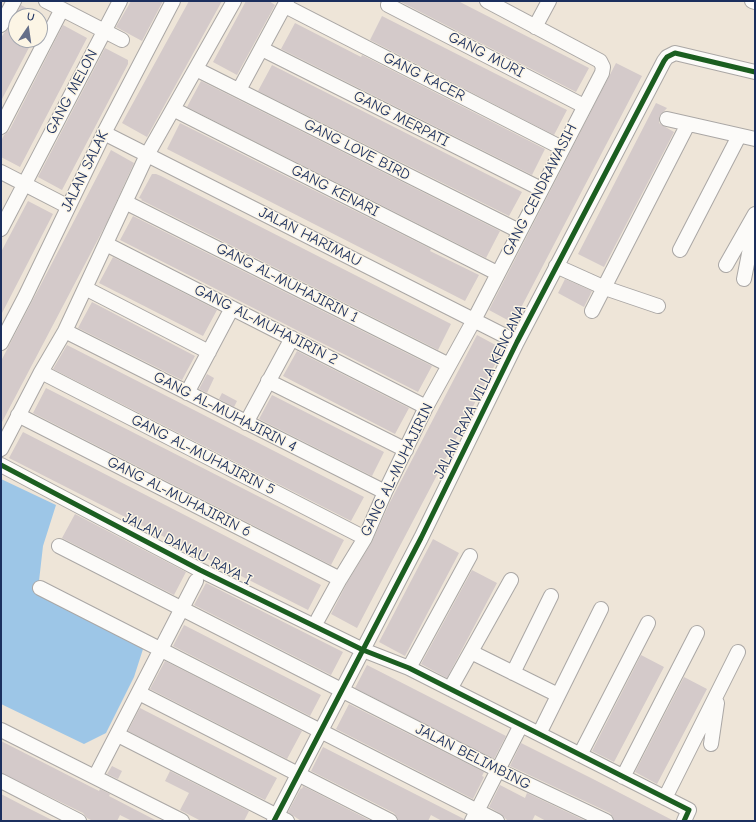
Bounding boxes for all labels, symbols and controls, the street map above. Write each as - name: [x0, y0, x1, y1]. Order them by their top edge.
- north arrow: [8, 8, 48, 48]
- text: U: [26, 10, 36, 24]
- street label: GANG MURI: [445, 28, 527, 82]
- street label: GANG MELON: [42, 47, 102, 137]
- street label: GANG KACER: [380, 49, 468, 105]
- street label: GANG MERPATI: [350, 87, 452, 151]
- street label: GANG LOVE BIRD: [301, 115, 413, 185]
- street label: GANG CENDRAWASIH: [499, 121, 581, 259]
- street label: JALAN SALAK: [58, 127, 112, 215]
- street label: GANG KENARI: [288, 161, 382, 221]
- street label: JALAN HARIMAU: [256, 203, 364, 271]
- street label: GANG AL-MUHAJIRIN 1: [213, 239, 361, 327]
- street label: GANG AL-MUHAJIRIN 2: [191, 281, 341, 369]
- street label: JALAN RAYA VILLA KENCANA: [430, 302, 530, 482]
- street label: GANG AL-MUHAJIRIN 4: [150, 368, 300, 456]
- street label: GANG AL-MUHAJIRIN: [357, 400, 437, 540]
- street label: GANG AL-MUHAJIRIN 5: [128, 411, 278, 499]
- street label: GANG AL-MUHAJIRIN 6: [104, 453, 254, 541]
- street label: JALAN DANAU RAYA I: [119, 509, 255, 589]
- street label: JALAN BELIMBING: [412, 720, 534, 794]

